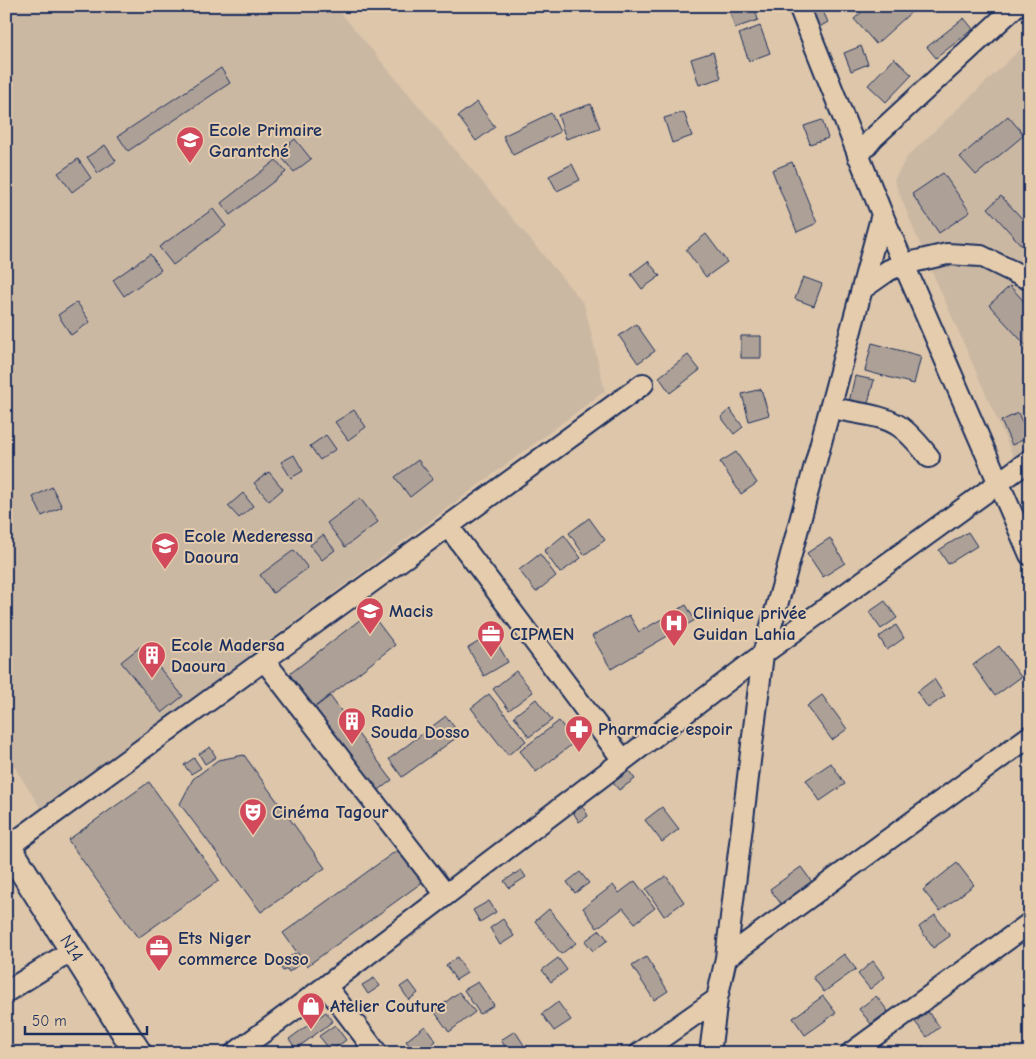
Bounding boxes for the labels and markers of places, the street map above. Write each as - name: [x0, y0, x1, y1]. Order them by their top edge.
- place label: Ecole Primaire Garantché: [209, 120, 322, 162]
- school or university icon: Ecole Primaire Garantché: [175, 125, 205, 164]
- place label: Ecole Mederessa Daoura: [184, 526, 314, 568]
- school or university icon: Ecole Mederessa Daoura: [150, 531, 180, 570]
- school or university icon: Macis: [355, 596, 385, 635]
- place label: Macis: [389, 601, 433, 622]
- place label: Clinique privée Guidan Lahia: [693, 603, 807, 645]
- hospital icon: Clinique privée Guidan Lahia: [659, 608, 689, 647]
- office icon: CIPMEN: [476, 619, 506, 658]
- place label: CIPMEN: [510, 624, 575, 645]
- place label: Ecole Madersa Daoura: [171, 635, 285, 677]
- building icon: Ecole Madersa Daoura: [137, 640, 167, 679]
- place label: Radio Souda Dosso: [371, 701, 470, 743]
- building icon: Radio Souda Dosso: [337, 706, 367, 745]
- pharmacy icon: Pharmacie espoir: [564, 714, 594, 753]
- place label: Pharmacie espoir: [598, 719, 733, 740]
- theatre icon: Cinéma Tagour: [238, 797, 268, 836]
- place label: Cinéma Tagour: [272, 802, 389, 823]
- place label: Ets Niger commerce Dosso: [178, 928, 309, 970]
- office icon: Ets Niger commerce Dosso: [144, 933, 174, 972]
- shop icon: Atelier Couture: [296, 991, 326, 1030]
- place label: Atelier Couture: [330, 996, 446, 1017]

